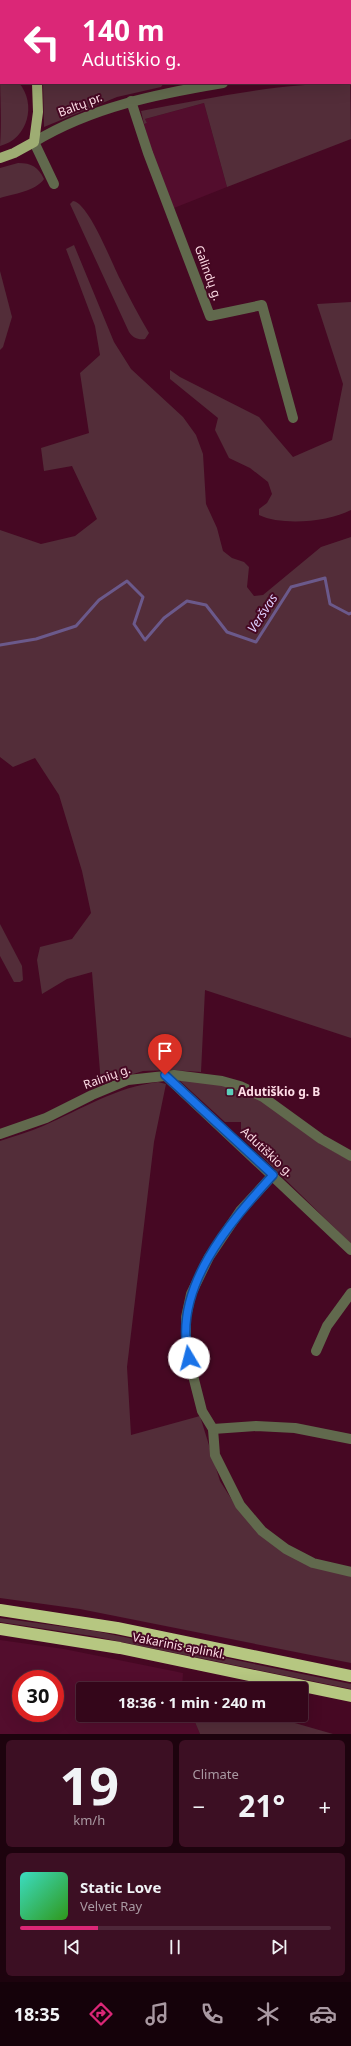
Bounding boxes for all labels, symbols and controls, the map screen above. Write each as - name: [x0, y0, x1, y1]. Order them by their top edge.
- text: 140 m: [82, 11, 165, 49]
- icon: left: [16, 16, 68, 68]
- text: Adutiškio g.: [82, 47, 181, 71]
- street label: Baltų pr.: [55, 88, 104, 121]
- street label: Galindų g.: [191, 243, 226, 303]
- water label: Veršvas: [243, 590, 282, 636]
- pin: [148, 1034, 182, 1075]
- icon: arrive: [154, 1040, 176, 1062]
- street label: Rainių g.: [81, 1060, 133, 1093]
- place label: Adutiškio g. B: [238, 1083, 320, 1100]
- marker: Adutiškio g. B: [225, 1087, 235, 1097]
- street label: Adutiškio g.: [237, 1123, 297, 1180]
- position arrow: [168, 1337, 210, 1379]
- street label: Vakarinis aplinkl.: [131, 1628, 227, 1663]
- speed limit sign: 30: [12, 1670, 64, 1722]
- text: 18:36 · 1 min · 240 m: [118, 1692, 266, 1712]
- text: 19: [60, 1749, 119, 1820]
- text: Climate: [193, 1765, 239, 1783]
- text: 21°: [238, 1785, 285, 1826]
- text: −: [193, 1791, 205, 1821]
- text: +: [318, 1791, 331, 1821]
- text: km/h: [73, 1811, 105, 1829]
- text: Static Love: [80, 1877, 161, 1897]
- text: Velvet Ray: [80, 1897, 142, 1915]
- icon: previous: [61, 1936, 83, 1958]
- icon: pause: [164, 1936, 186, 1958]
- icon: next: [268, 1936, 290, 1958]
- icon: directions: [87, 2000, 115, 2028]
- icon: music: [143, 2000, 171, 2028]
- icon: phone: [198, 2000, 226, 2028]
- icon: climate: [254, 2000, 282, 2028]
- icon: car: [309, 2000, 337, 2028]
- text: 18:35: [14, 2002, 60, 2026]

